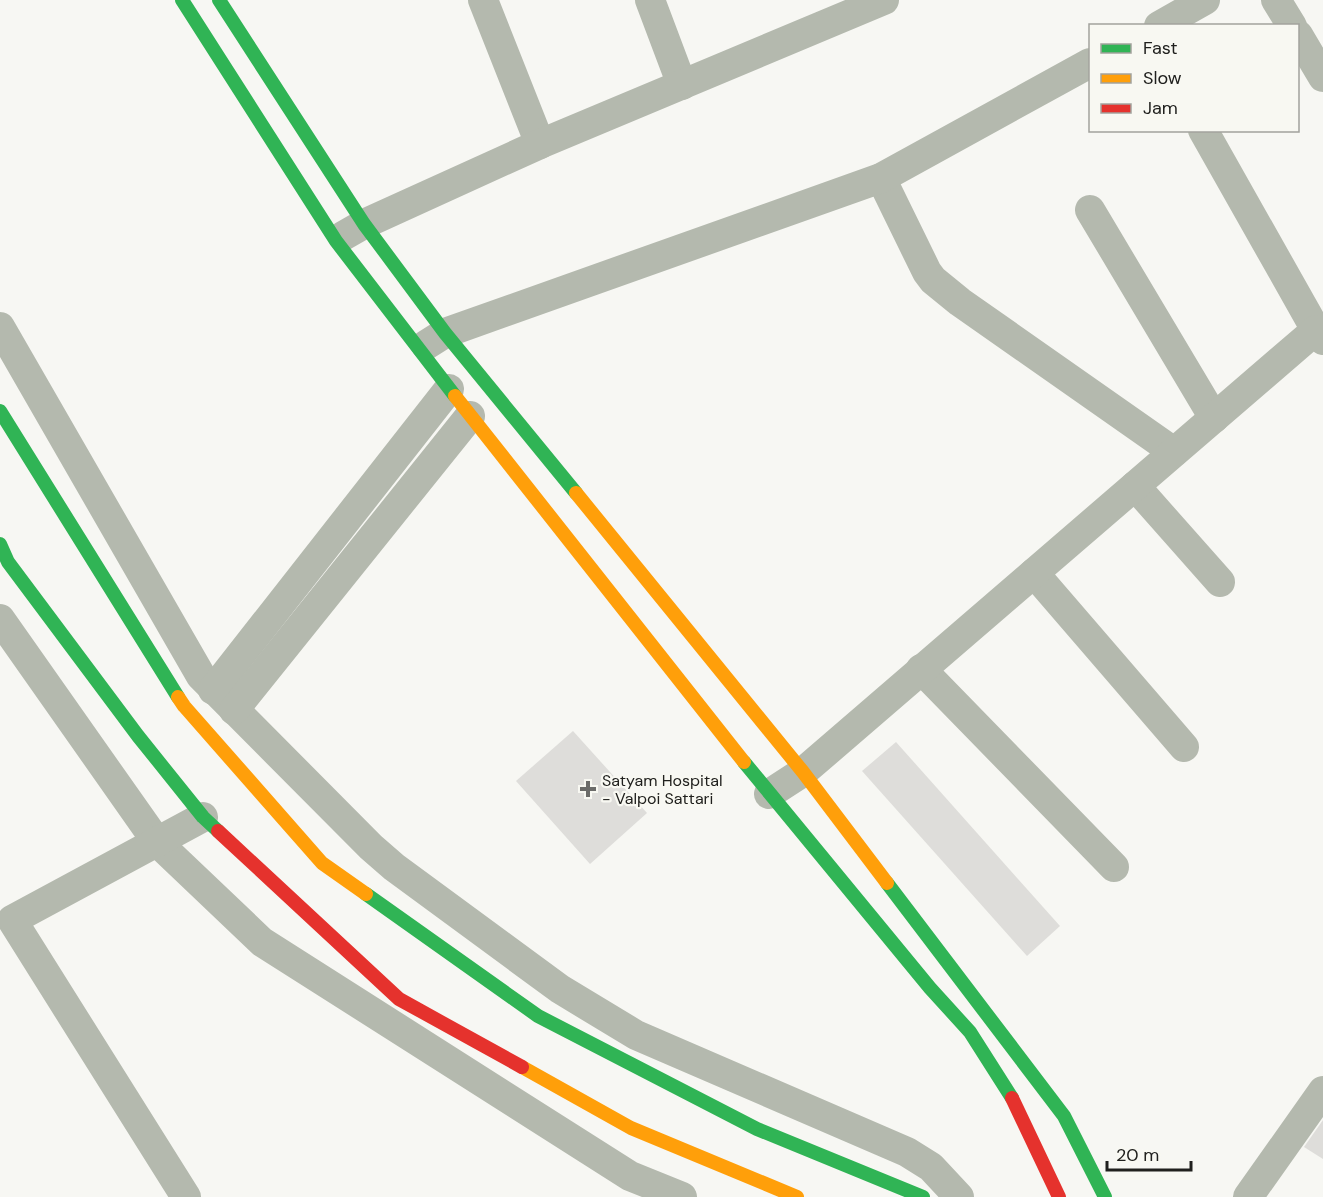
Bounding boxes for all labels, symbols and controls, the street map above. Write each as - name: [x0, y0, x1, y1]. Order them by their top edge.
- legend: [1089, 24, 1299, 132]
- text: Fast: [1143, 36, 1178, 60]
- text: Slow: [1143, 66, 1182, 90]
- text: Jam: [1143, 96, 1178, 120]
- place label: Satyam Hospital - Valpoi Sattari: [602, 770, 722, 809]
- marker: Satyam Hospital - Valpoi Sattari: [579, 780, 597, 798]
- scale bar: [1107, 1134, 1191, 1172]
- text: 20 m: [1116, 1143, 1159, 1167]

